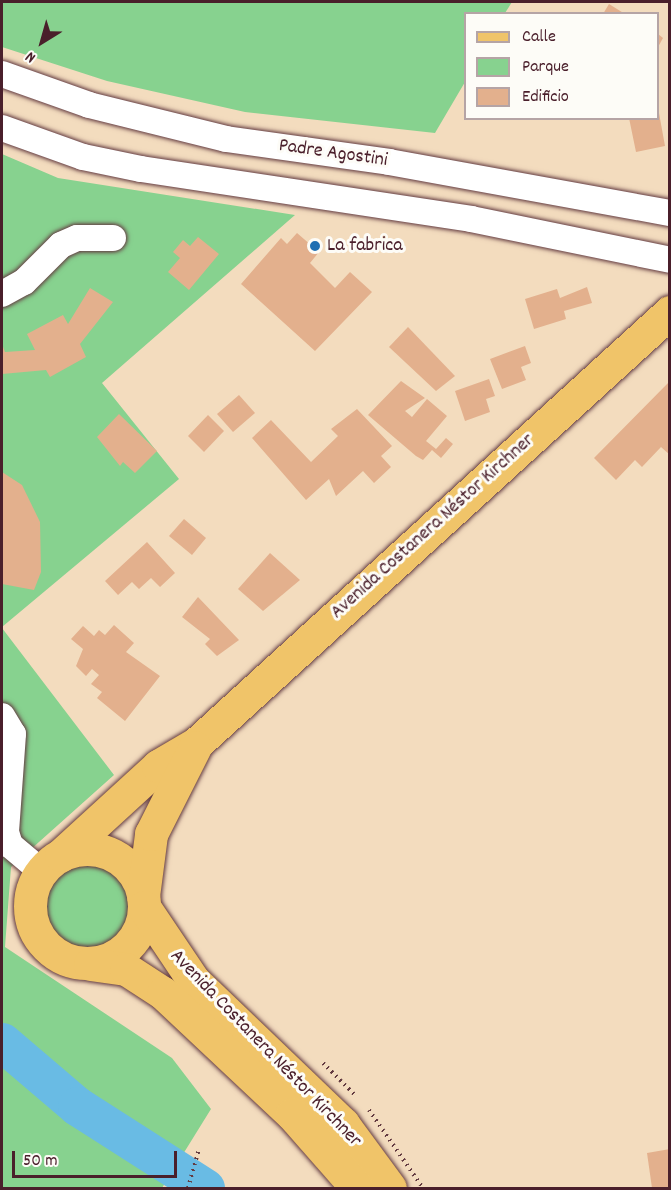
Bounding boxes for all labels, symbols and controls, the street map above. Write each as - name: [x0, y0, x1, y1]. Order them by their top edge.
- north arrow: [12, 12, 72, 72]
- legend: [464, 12, 659, 120]
- text: Calle: [522, 25, 556, 50]
- text: N: [21, 45, 41, 68]
- text: Parque: [522, 55, 569, 80]
- text: Edificio: [522, 85, 569, 110]
- street label: Padre Agostini: [277, 134, 389, 174]
- place label: La fabrica: [327, 234, 403, 258]
- marker: La fabrica: [308, 239, 322, 253]
- street label: Avenida Costanera Néstor Kirchner: [326, 429, 540, 625]
- street label: Avenida Costanera Néstor Kirchner: [164, 945, 366, 1153]
- scale bar: [15, 1139, 180, 1177]
- text: 50 m: [23, 1149, 58, 1174]

